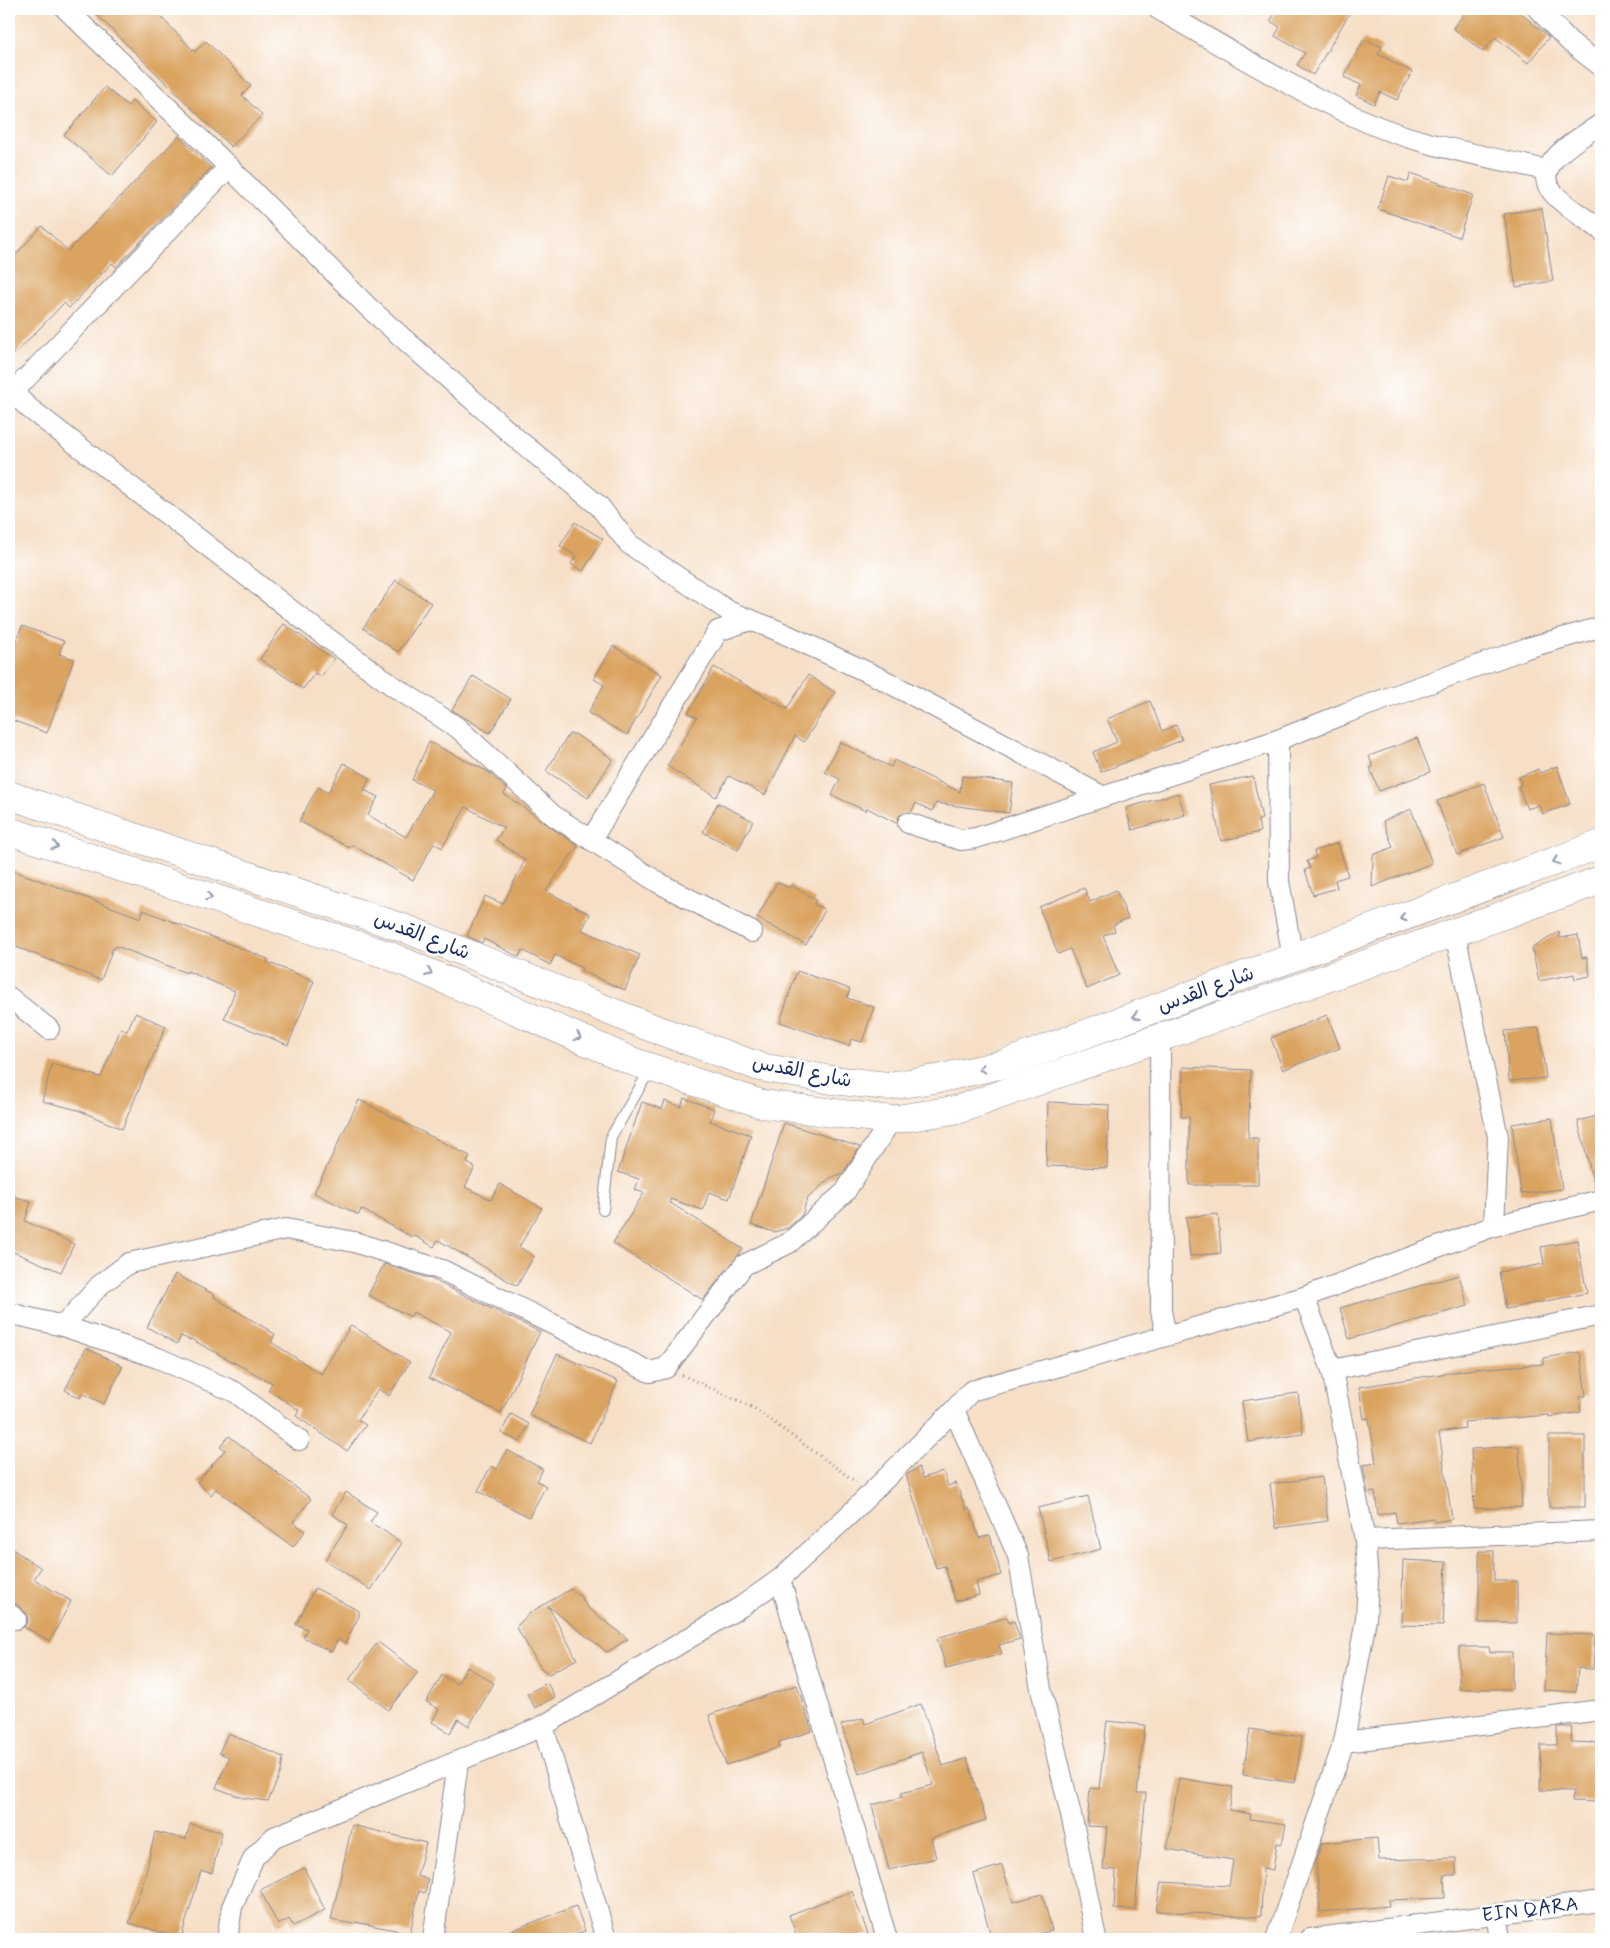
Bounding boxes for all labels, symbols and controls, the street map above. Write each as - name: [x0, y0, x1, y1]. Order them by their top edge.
- one-way arrow: [50, 841, 59, 851]
- one-way arrow: [1552, 855, 1560, 865]
- one-way arrow: [205, 891, 213, 901]
- street label: شارع القدس: [370, 905, 474, 967]
- one-way arrow: [1400, 912, 1408, 922]
- street label: شارع القدس: [1154, 960, 1258, 1020]
- one-way arrow: [424, 967, 433, 978]
- one-way arrow: [1132, 1010, 1140, 1020]
- one-way arrow: [573, 1031, 582, 1042]
- street label: شارع القدس: [750, 1049, 854, 1095]
- one-way arrow: [978, 1063, 987, 1074]
- street label: EIN QARA: [1480, 1891, 1580, 1929]

